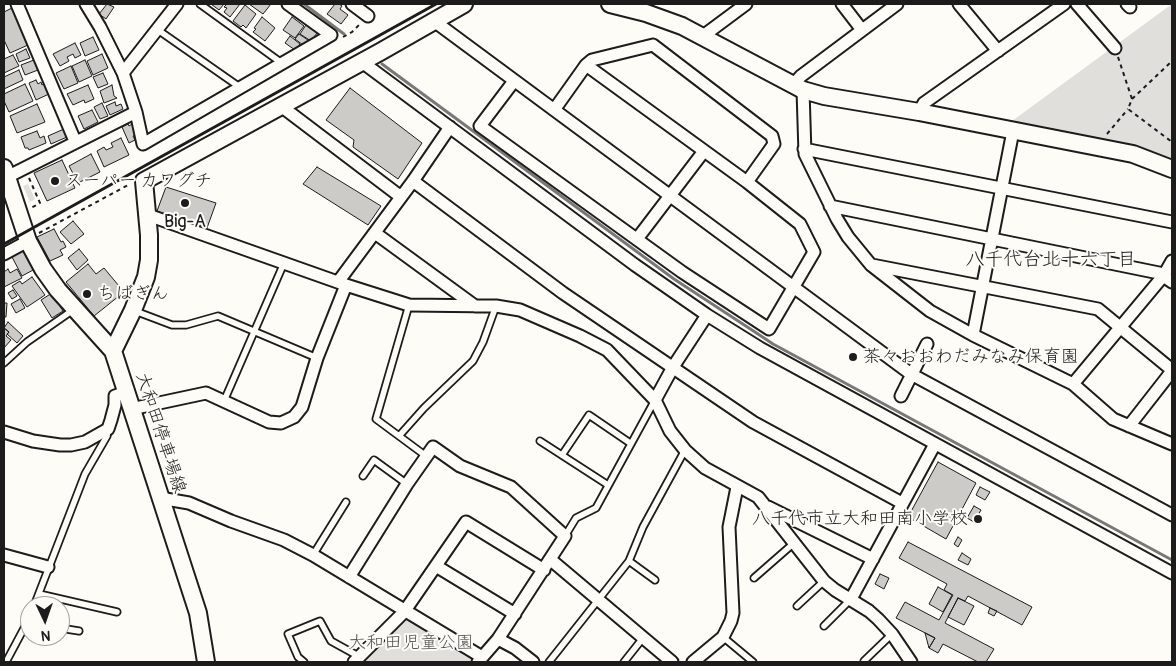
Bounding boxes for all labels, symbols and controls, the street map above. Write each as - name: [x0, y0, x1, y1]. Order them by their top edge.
- place label: スーパー カワグチ: [65, 170, 212, 192]
- marker: スーパー カワグチ: [49, 175, 61, 187]
- marker: Big-A: [179, 197, 191, 209]
- place label: Big-A: [164, 211, 206, 233]
- district label: 八千代台北十六丁目: [966, 249, 1136, 271]
- place label: ちばぎん: [97, 283, 169, 305]
- marker: ちばぎん: [81, 288, 93, 300]
- place label: 茶々おおわだみなみ保育園: [863, 346, 1079, 368]
- marker: 茶々おおわだみなみ保育園: [847, 351, 859, 363]
- street label: 大和田停車場線: [130, 370, 190, 496]
- place label: 八千代市立大和田南小学校: [752, 508, 968, 530]
- marker: 八千代市立大和田南小学校: [972, 513, 984, 525]
- north arrow: [20, 596, 70, 646]
- text: N: [41, 627, 51, 644]
- park label: 大和田児童公園: [348, 632, 474, 654]

